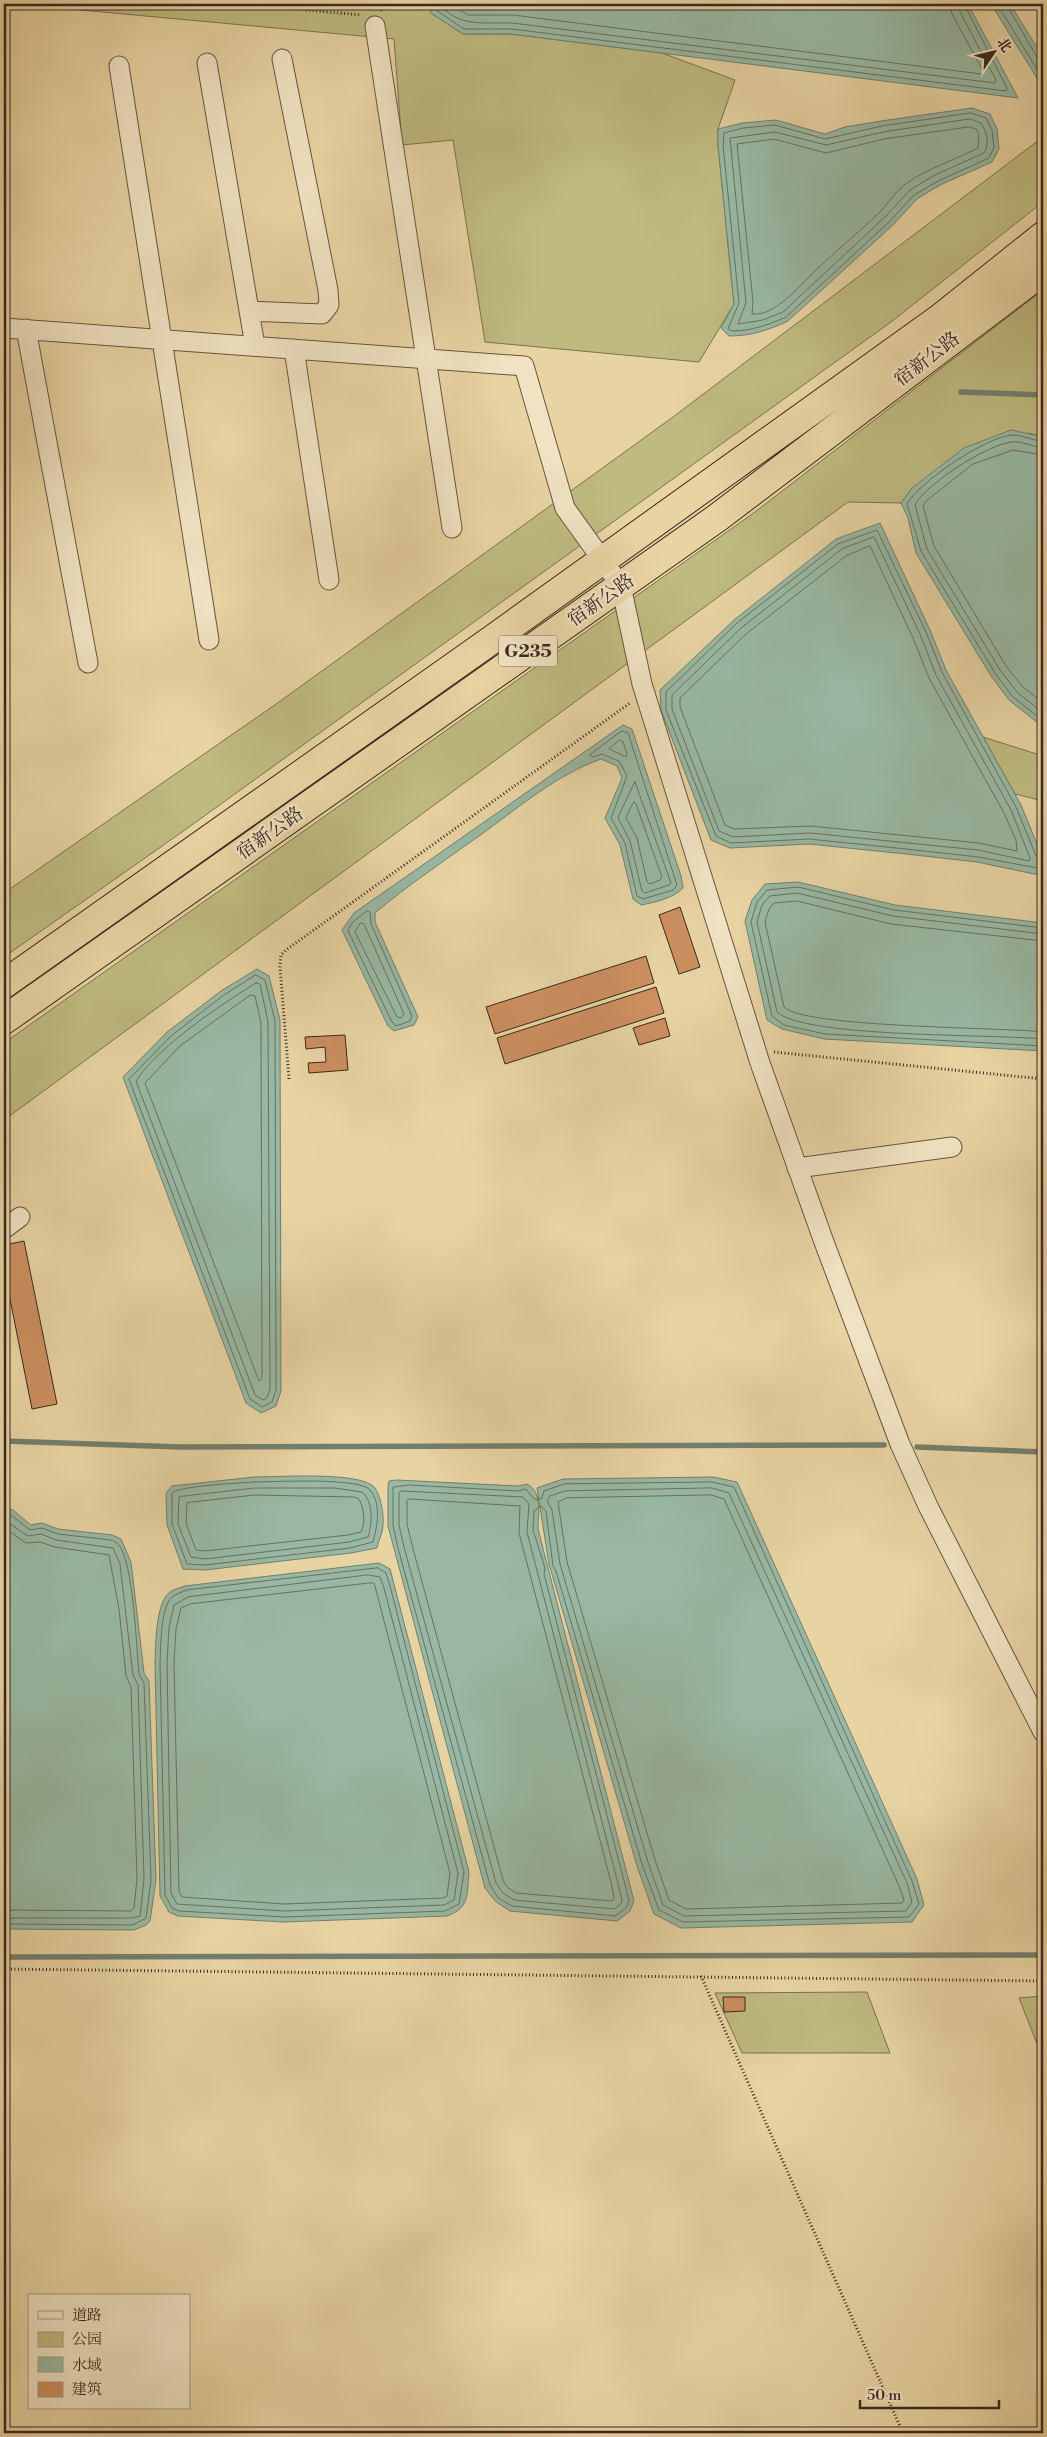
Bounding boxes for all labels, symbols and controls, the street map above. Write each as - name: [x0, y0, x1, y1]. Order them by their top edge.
- north arrow: [970, 28, 1020, 78]
- text: 北: [992, 34, 1015, 56]
- street label: 宿新公路: [889, 327, 965, 391]
- street label: 宿新公路: [563, 568, 639, 632]
- road number: G235: [499, 636, 557, 666]
- street label: 宿新公路: [232, 801, 308, 865]
- legend: [28, 2294, 190, 2410]
- text: 道路: [72, 2306, 102, 2325]
- text: 公园: [72, 2330, 102, 2349]
- text: 水域: [72, 2356, 102, 2375]
- scale bar: [860, 2377, 998, 2409]
- text: 建筑: [72, 2380, 102, 2399]
- text: 50 m: [867, 2386, 901, 2405]

